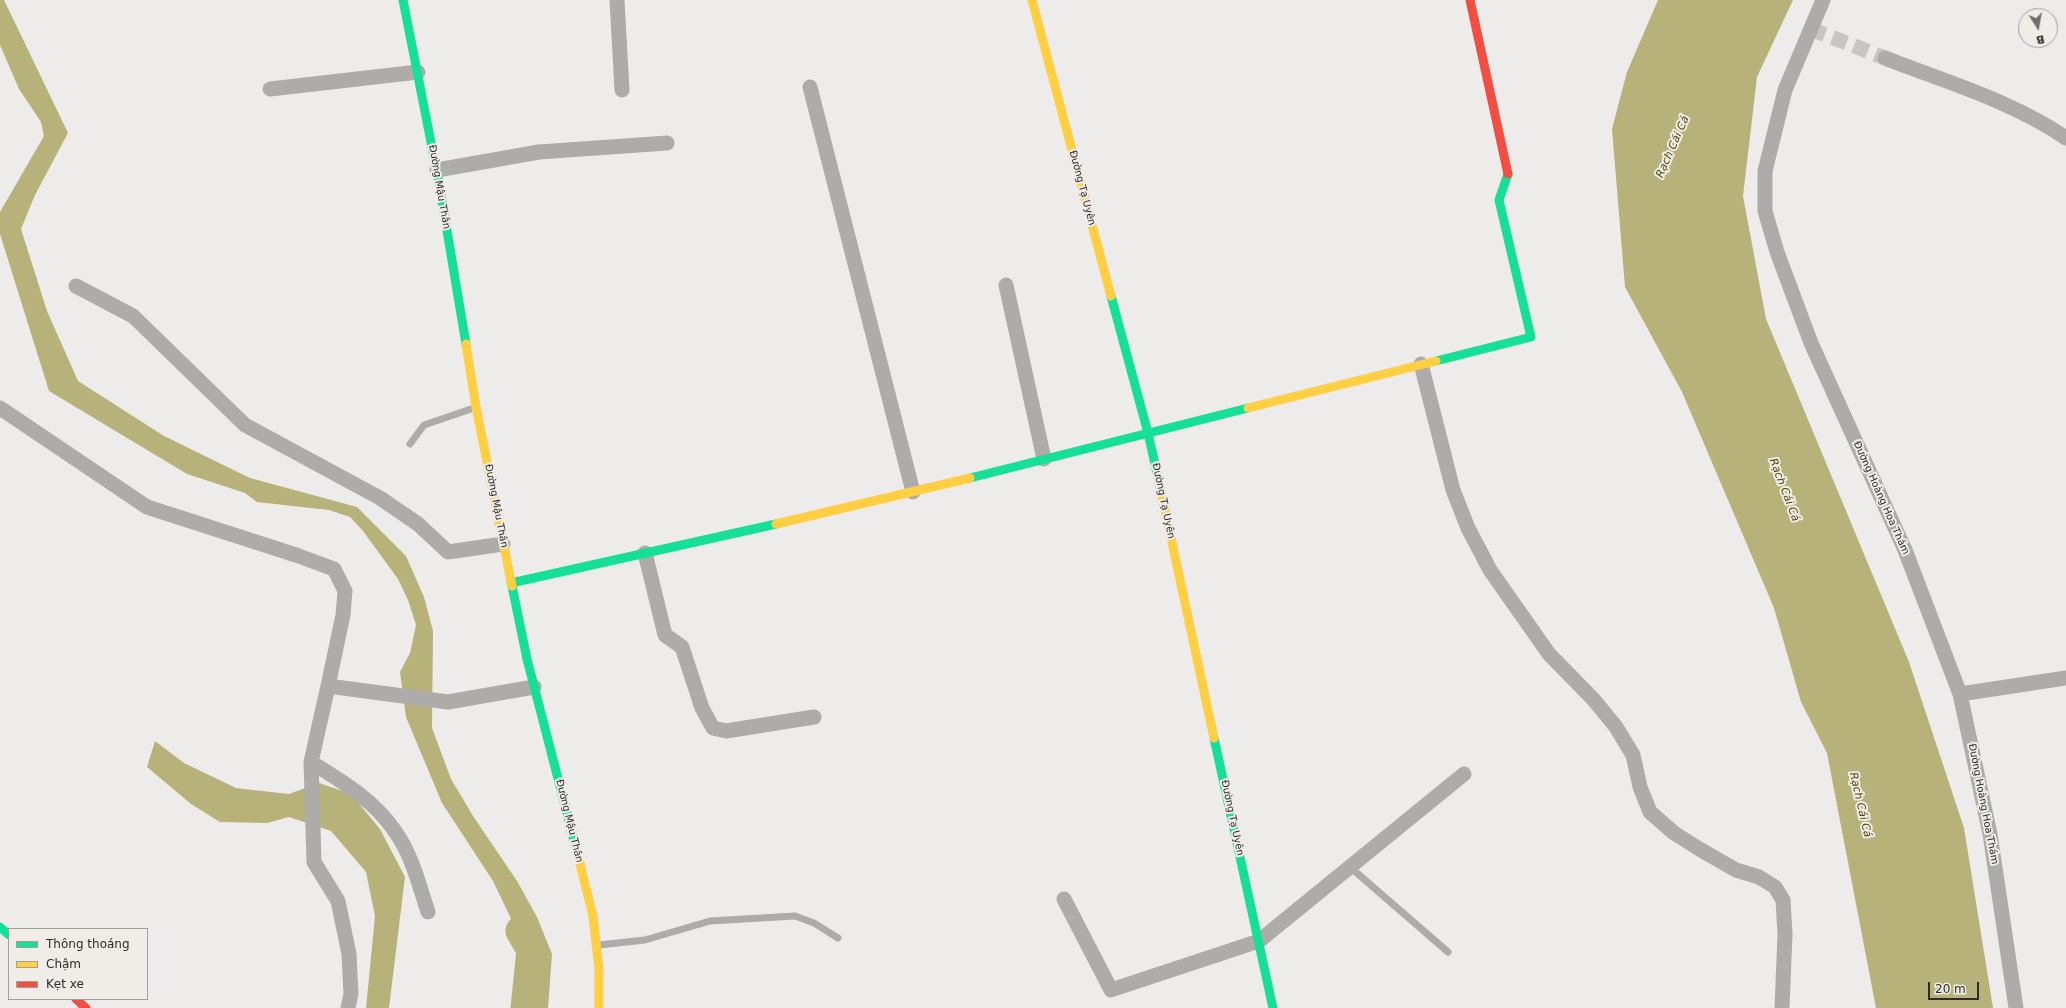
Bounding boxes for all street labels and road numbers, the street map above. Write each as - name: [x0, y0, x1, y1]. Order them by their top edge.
- street label: Đường Mậu Thân: [426, 144, 452, 230]
- street label: Đường Tạ Uyên: [1066, 149, 1098, 227]
- street label: Đường Hoàng Hoa Thám: [1851, 439, 1911, 557]
- street label: Đường Tạ Uyên: [1149, 462, 1177, 540]
- street label: Đường Mậu Thân: [482, 463, 510, 549]
- street label: Đường Hoàng Hoa Thám: [1965, 743, 2001, 865]
- street label: Đường Mậu Thân: [553, 778, 585, 864]
- street label: Đường Tạ Uyên: [1218, 779, 1246, 857]

